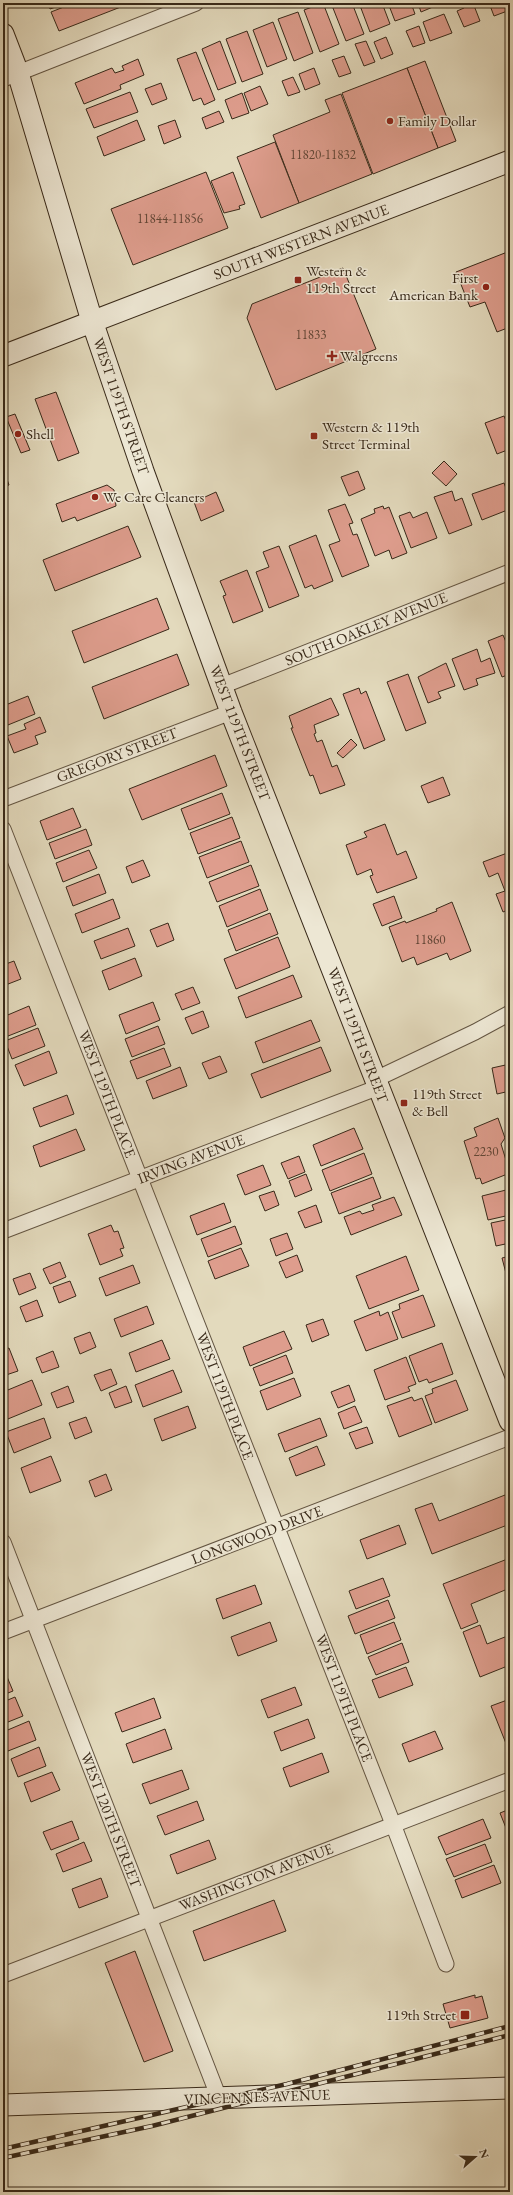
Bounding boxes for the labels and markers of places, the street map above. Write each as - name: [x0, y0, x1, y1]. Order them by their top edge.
- place label: Family Dollar: [398, 111, 476, 130]
- marker: Family Dollar: [385, 116, 395, 126]
- place label: Western & 119th Street: [306, 261, 376, 297]
- place label: First American Bank: [388, 268, 479, 304]
- marker: Western & 119th Street: [293, 275, 303, 285]
- marker: First American Bank: [481, 282, 491, 292]
- place label: Walgreens: [340, 346, 398, 365]
- marker: Walgreens: [327, 351, 337, 361]
- place label: Western & 119th Street Terminal: [322, 417, 420, 453]
- place label: Shell: [26, 424, 54, 443]
- marker: Shell: [13, 429, 23, 439]
- marker: Western & 119th Street Terminal: [309, 431, 319, 441]
- place label: We Care Cleaners: [103, 487, 204, 506]
- marker: We Care Cleaners: [90, 492, 100, 502]
- place label: 119th Street & Bell: [412, 1084, 482, 1120]
- marker: 119th Street & Bell: [399, 1098, 409, 1108]
- place label: 119th Street: [386, 2005, 456, 2024]
- marker: 119th Street: [459, 2009, 471, 2021]

